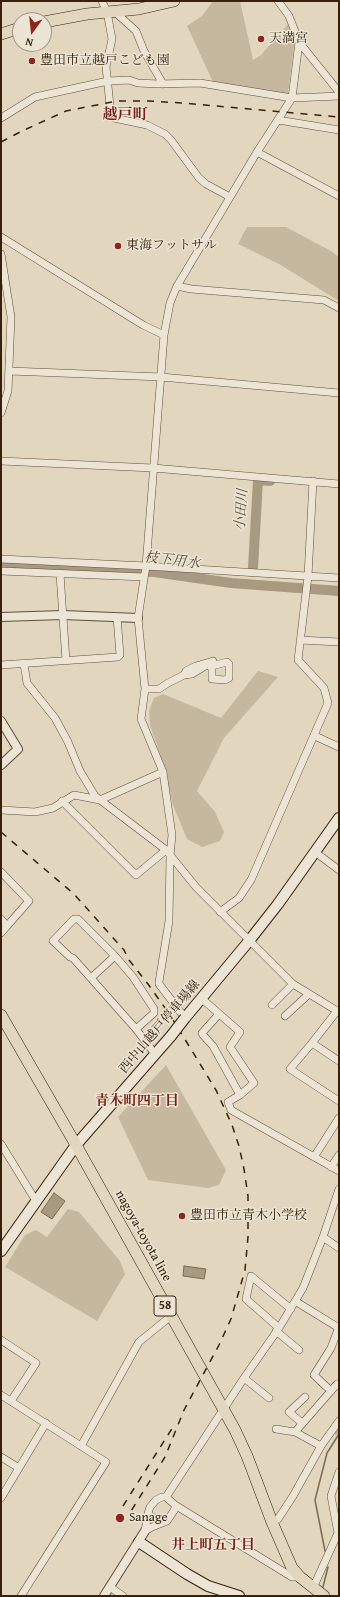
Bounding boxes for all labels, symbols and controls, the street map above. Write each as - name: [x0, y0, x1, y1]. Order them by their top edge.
- north arrow: [12, 12, 52, 52]
- place label: 天満宮: [269, 31, 308, 47]
- text: N: [24, 34, 35, 51]
- marker: 天満宮: [256, 34, 266, 44]
- place label: 豊田市立越戸こども園: [40, 53, 170, 69]
- marker: 豊田市立越戸こども園: [27, 56, 37, 66]
- district label: 越戸町: [103, 106, 147, 124]
- place label: 東海フットサル: [126, 238, 217, 254]
- marker: 東海フットサル: [113, 241, 123, 251]
- water label: 小田川: [232, 488, 252, 532]
- water label: 枝下用水: [143, 549, 201, 573]
- street label: 西中山越戸停車場線: [116, 977, 204, 1077]
- district label: 青木町四丁目: [95, 1093, 179, 1109]
- street label: nagoya-toyota line: [112, 1188, 174, 1284]
- place label: 豊田市立青木小学校: [190, 1208, 307, 1224]
- marker: 豊田市立青木小学校: [177, 1211, 187, 1221]
- road number: 58: [154, 1296, 176, 1316]
- place label: Sanage: [129, 1510, 168, 1526]
- marker: Sanage: [114, 1512, 126, 1524]
- district label: 井上町五丁目: [171, 1537, 255, 1553]

